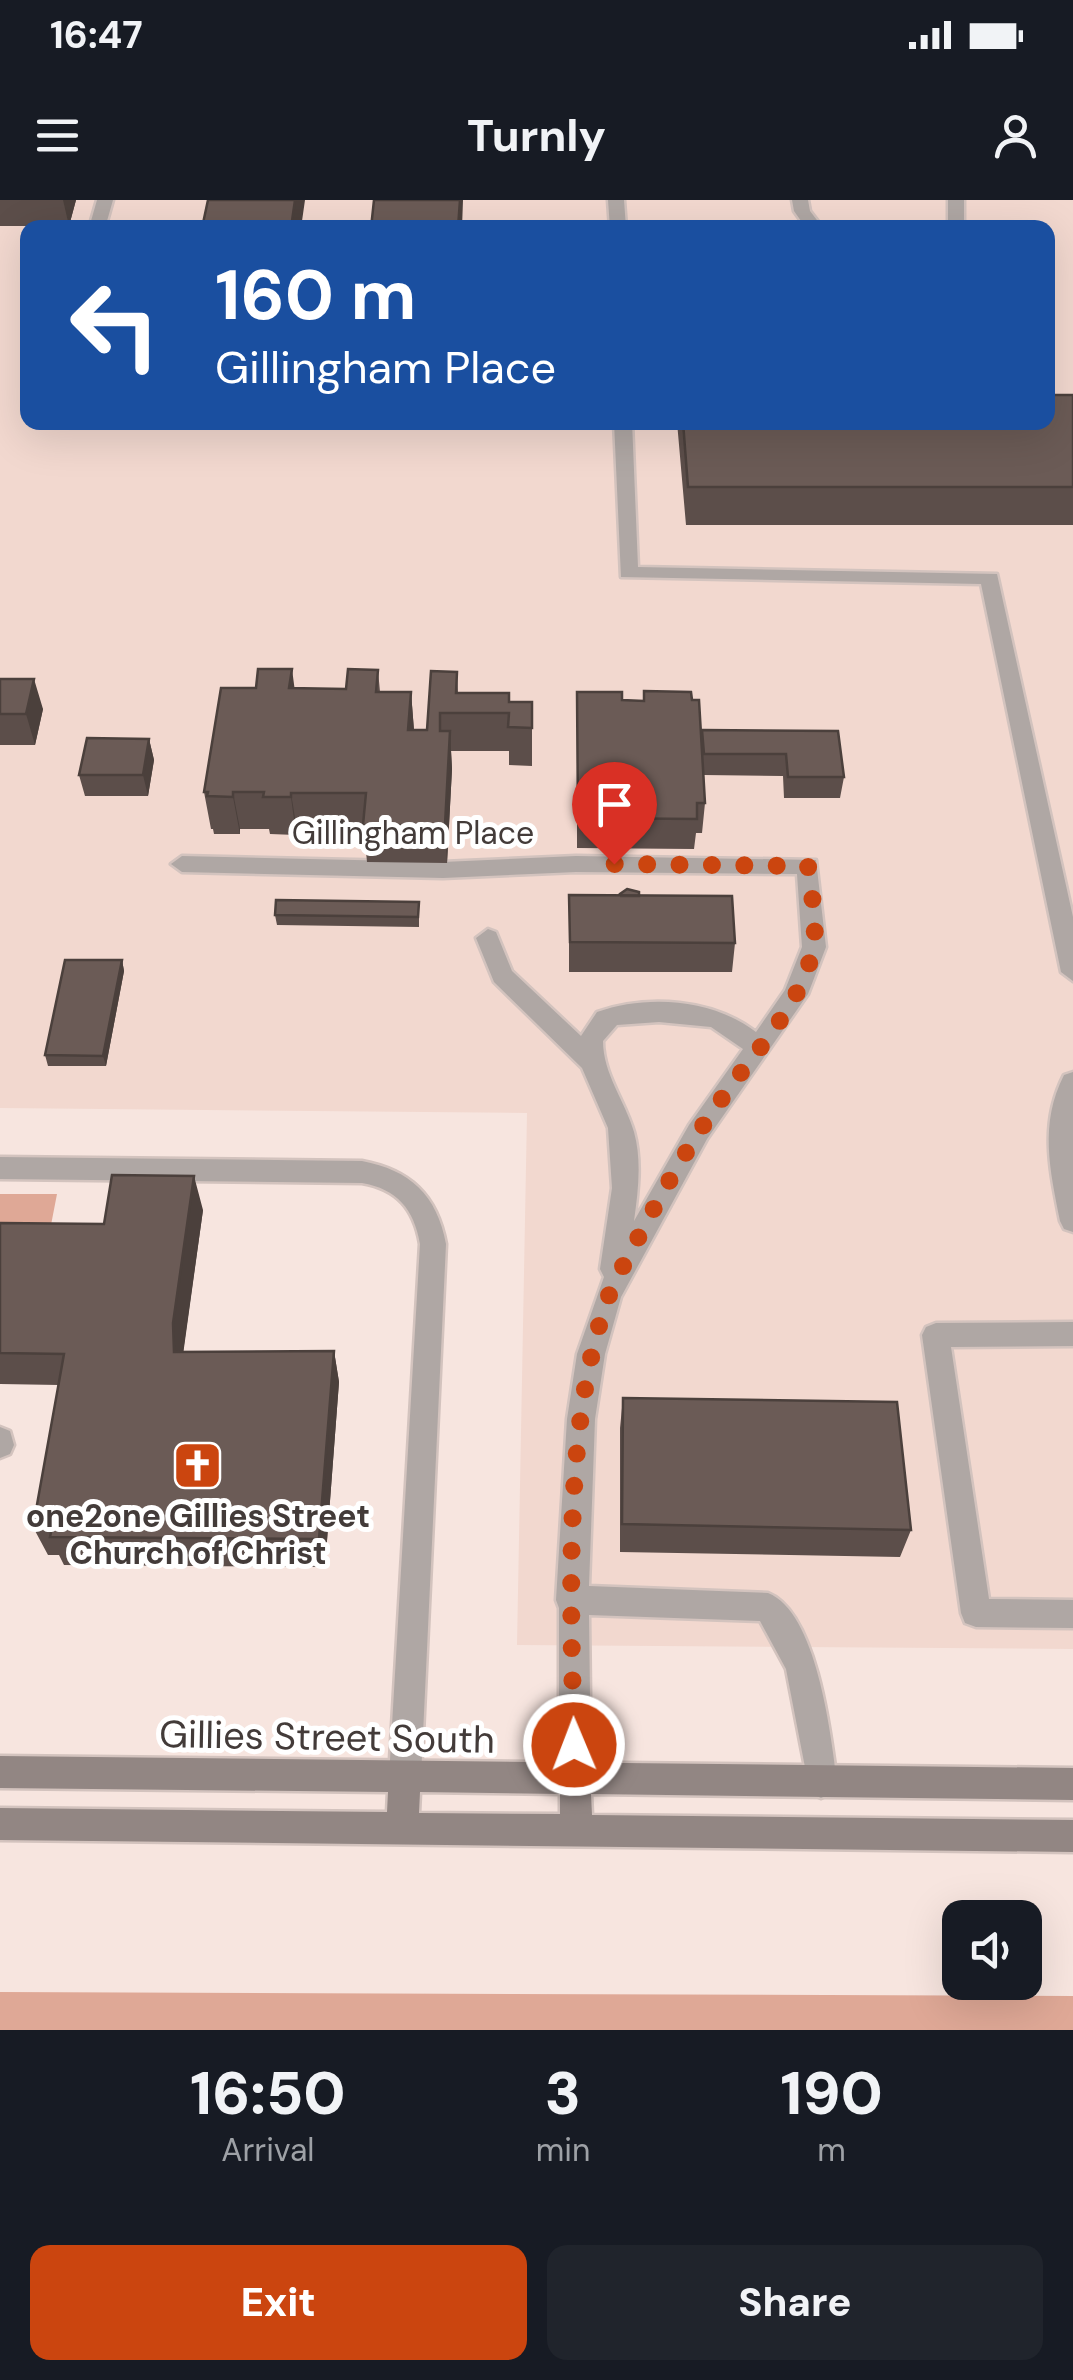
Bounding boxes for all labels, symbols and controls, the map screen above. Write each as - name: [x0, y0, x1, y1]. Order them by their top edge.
- text: 16:47: [50, 10, 143, 60]
- text: Turnly: [467, 106, 606, 165]
- icon: menu: [30, 108, 85, 163]
- icon: person: [988, 108, 1043, 163]
- text: 160 m: [215, 250, 416, 341]
- icon: left: [50, 260, 180, 390]
- text: Gillingham Place: [215, 338, 556, 397]
- pin: [572, 762, 657, 865]
- icon: arrive: [587, 777, 642, 832]
- street label: Gillingham Place: [292, 812, 534, 854]
- church icon: one2one Gillies Street Church of Christ: [172, 1440, 224, 1492]
- place label: one2one Gillies Street Church of Christ: [26, 1495, 370, 1574]
- position arrow: [522, 1693, 626, 1797]
- street label: Gillies Street South: [159, 1709, 495, 1765]
- map controls: [942, 1900, 1042, 2000]
- button: sound: [942, 1900, 1042, 2000]
- text: 16:50: [190, 2054, 346, 2133]
- text: 3: [545, 2054, 581, 2133]
- text: 190: [780, 2054, 883, 2133]
- text: Arrival: [221, 2129, 314, 2171]
- text: min: [536, 2129, 590, 2171]
- text: m: [817, 2129, 846, 2171]
- button: Exit: [30, 2245, 527, 2360]
- button: Share: [547, 2245, 1043, 2360]

